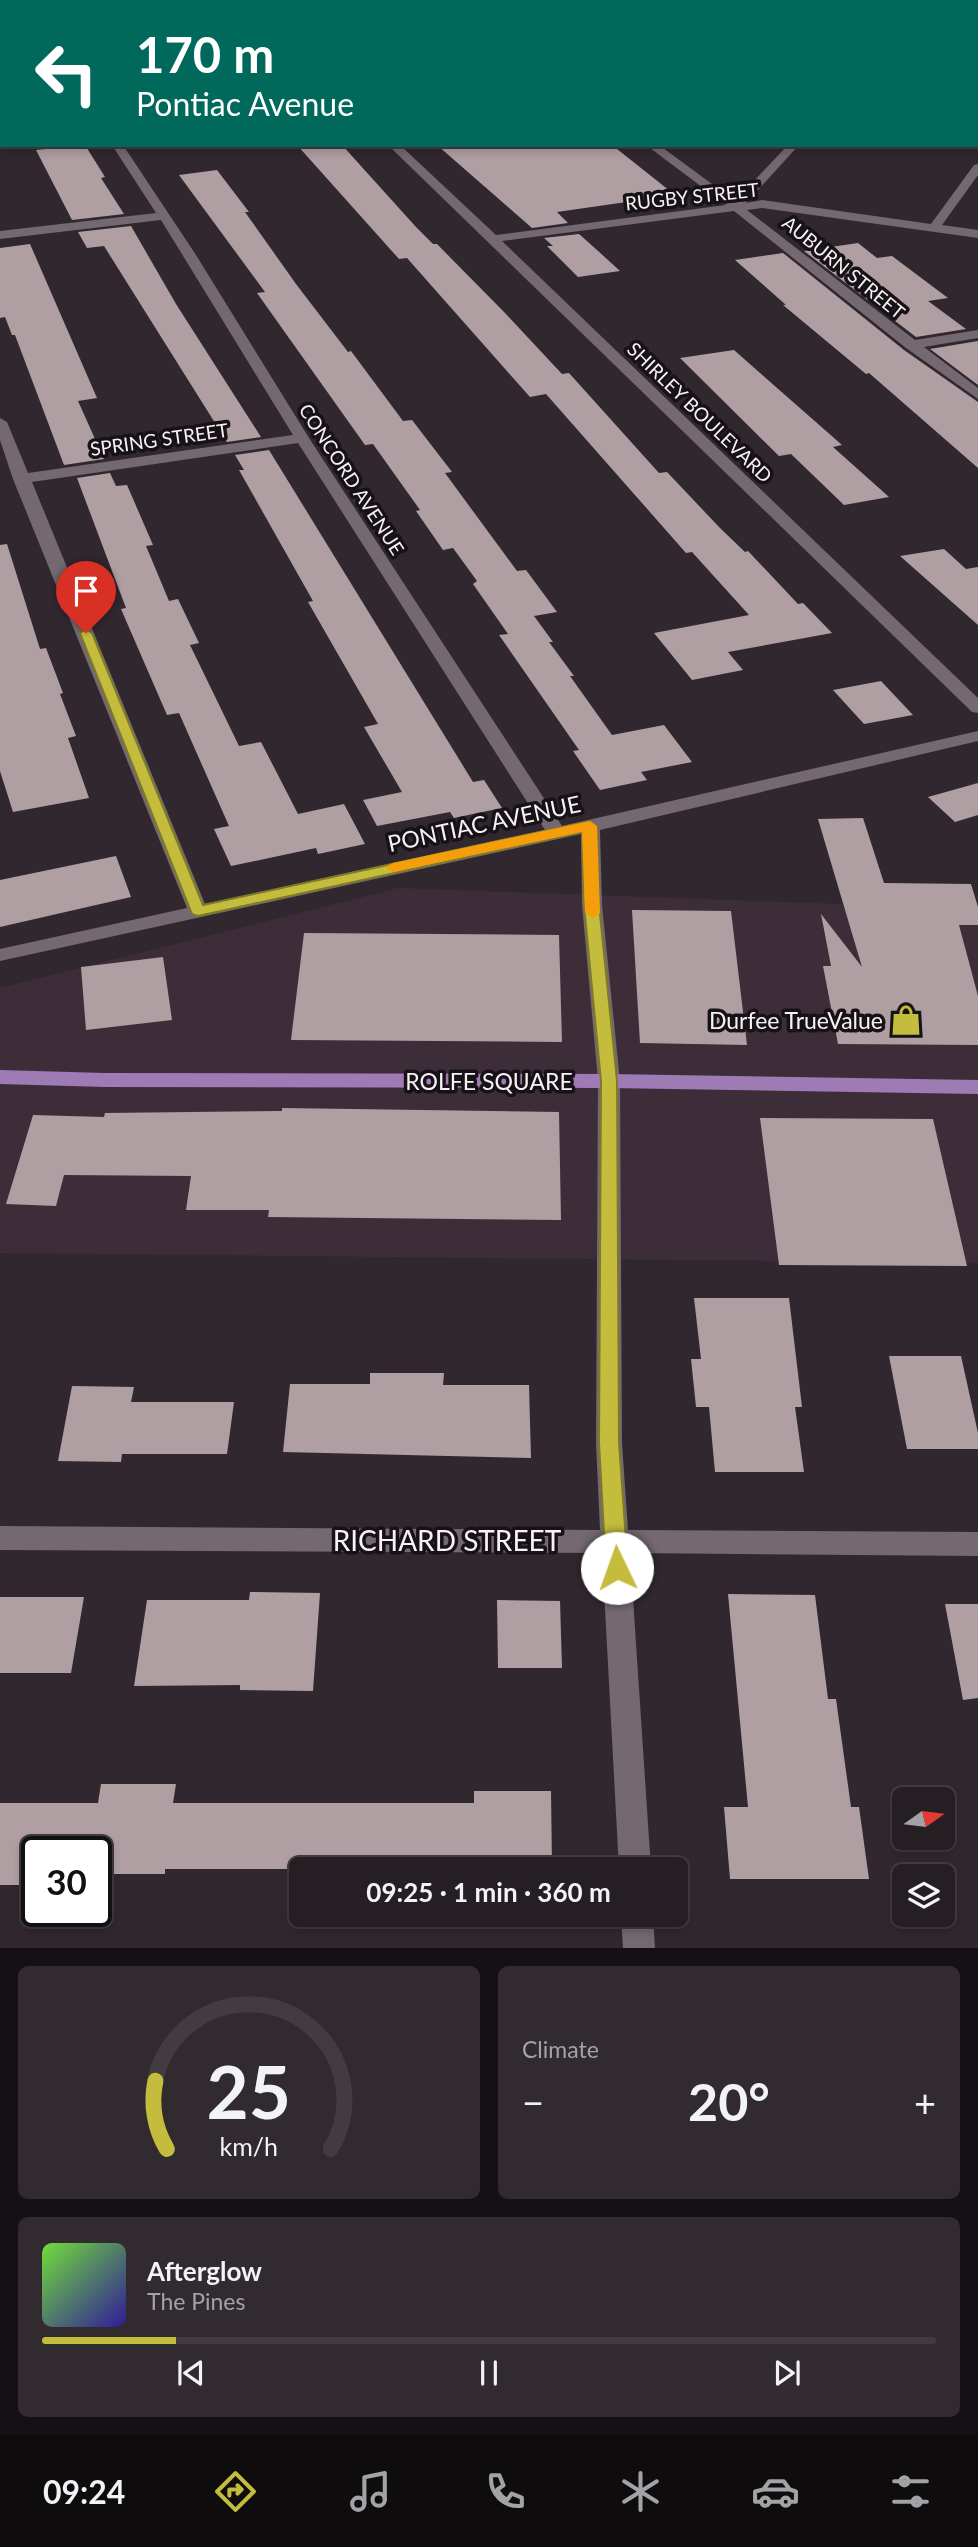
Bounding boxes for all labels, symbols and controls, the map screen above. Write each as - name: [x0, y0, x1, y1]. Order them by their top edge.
- text: 170 m: [136, 25, 274, 83]
- icon: left: [21, 28, 112, 119]
- text: Pontiac Avenue: [136, 84, 354, 123]
- street label: RUGBY STREET: [624, 178, 760, 214]
- street label: AUBURN STREET: [778, 211, 910, 323]
- street label: SHIRLEY BOULEVARD: [623, 337, 777, 487]
- street label: CONCORD AVENUE: [295, 399, 409, 559]
- street label: SPRING STREET: [89, 418, 229, 460]
- pin: [56, 561, 116, 633]
- icon: arrive: [67, 572, 105, 610]
- street label: PONTIAC AVENUE: [385, 789, 583, 857]
- shop icon: Durfee TrueValue: [889, 1003, 923, 1037]
- place label: Durfee TrueValue: [709, 1006, 883, 1034]
- street label: ROLFE SQUARE: [405, 1067, 573, 1095]
- street label: RICHARD STREET: [333, 1523, 562, 1557]
- position arrow: [580, 1531, 654, 1605]
- north arrow: [892, 1787, 956, 1850]
- map controls: [892, 1787, 955, 1927]
- speed limit sign: 30: [21, 1836, 112, 1927]
- button: layers: [892, 1864, 955, 1927]
- text: 09:25 · 1 min · 360 m: [366, 1876, 611, 1908]
- text: Climate: [522, 2035, 599, 2063]
- text: 25: [207, 2047, 291, 2135]
- text: 20°: [688, 2070, 770, 2132]
- text: −: [522, 2079, 544, 2125]
- text: +: [914, 2079, 936, 2125]
- text: km/h: [220, 2130, 278, 2160]
- text: Afterglow: [147, 2255, 262, 2287]
- text: The Pines: [147, 2287, 245, 2315]
- icon: previous: [172, 2354, 210, 2392]
- icon: pause: [470, 2354, 508, 2392]
- icon: next: [768, 2354, 806, 2392]
- icon: directions: [211, 2467, 260, 2516]
- icon: music: [346, 2467, 395, 2516]
- icon: phone: [481, 2467, 530, 2516]
- icon: climate: [616, 2467, 665, 2516]
- icon: car: [751, 2467, 800, 2516]
- icon: filters: [886, 2467, 935, 2516]
- text: 09:24: [43, 2472, 125, 2511]

